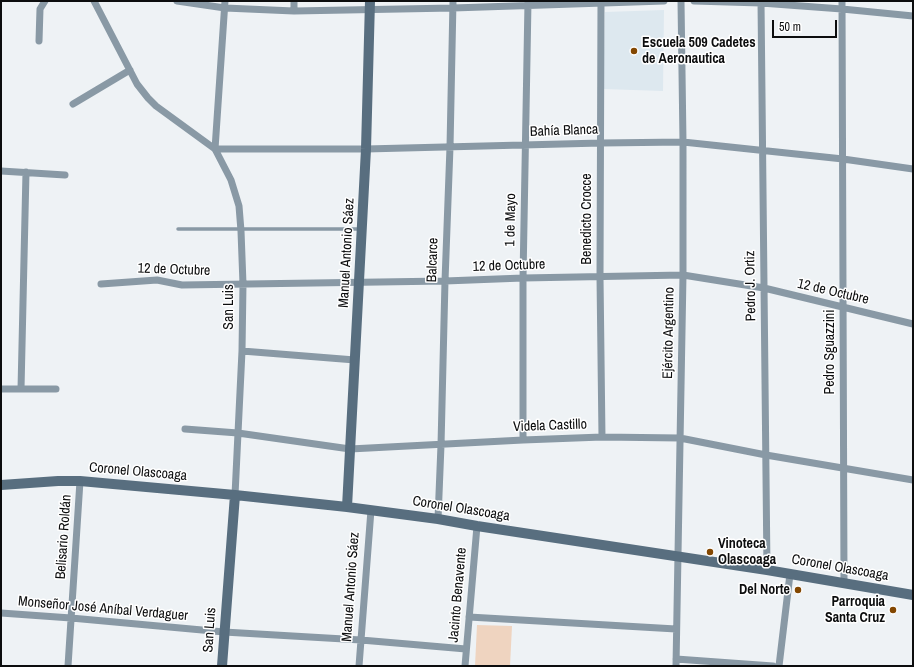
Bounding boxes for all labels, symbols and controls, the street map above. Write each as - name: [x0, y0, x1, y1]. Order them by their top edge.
- scale bar: [774, 12, 839, 38]
- text: 50 m: [779, 19, 801, 35]
- place label: Escuela 509 Cadetes de Aeronautica: [642, 35, 756, 68]
- marker: Escuela 509 Cadetes de Aeronautica: [629, 46, 639, 56]
- street label: Bahía Blanca: [530, 121, 598, 141]
- street label: Benedicto Crocce: [579, 173, 595, 265]
- street label: 1 de Mayo: [502, 193, 520, 247]
- street label: Manuel Antonio Sáez: [336, 198, 358, 308]
- street label: Balcarce: [424, 237, 442, 283]
- street label: Pedro J. Ortiz: [742, 250, 760, 322]
- street label: 12 de Octubre: [472, 256, 546, 276]
- street label: 12 de Octubre: [137, 260, 211, 280]
- street label: 12 de Octubre: [796, 276, 870, 308]
- street label: San Luis: [221, 284, 237, 330]
- street label: Ejército Argentino: [660, 287, 678, 379]
- street label: Pedro Sguazzini: [822, 310, 838, 394]
- street label: Videla Castillo: [513, 416, 587, 436]
- street label: Coronel Olascoaga: [88, 459, 188, 485]
- street label: Coronel Olascoaga: [411, 493, 511, 525]
- street label: Belisario Roldán: [53, 494, 75, 580]
- street label: Manuel Antonio Sáez: [339, 532, 363, 642]
- place label: Vinoteca Olascoaga: [718, 536, 776, 568]
- street label: Jacinto Benavente: [445, 547, 471, 643]
- marker: Vinoteca Olascoaga: [705, 547, 715, 557]
- street label: Coronel Olascoaga: [790, 551, 890, 585]
- place label: Del Norte: [739, 582, 790, 598]
- marker: Del Norte: [793, 585, 803, 595]
- street label: Monseñor José Aníbal Verdaguer: [17, 593, 189, 625]
- place label: Parroquia Santa Cruz: [825, 594, 885, 626]
- marker: Parroquia Santa Cruz: [888, 605, 898, 615]
- street label: San Luis: [200, 607, 220, 653]

